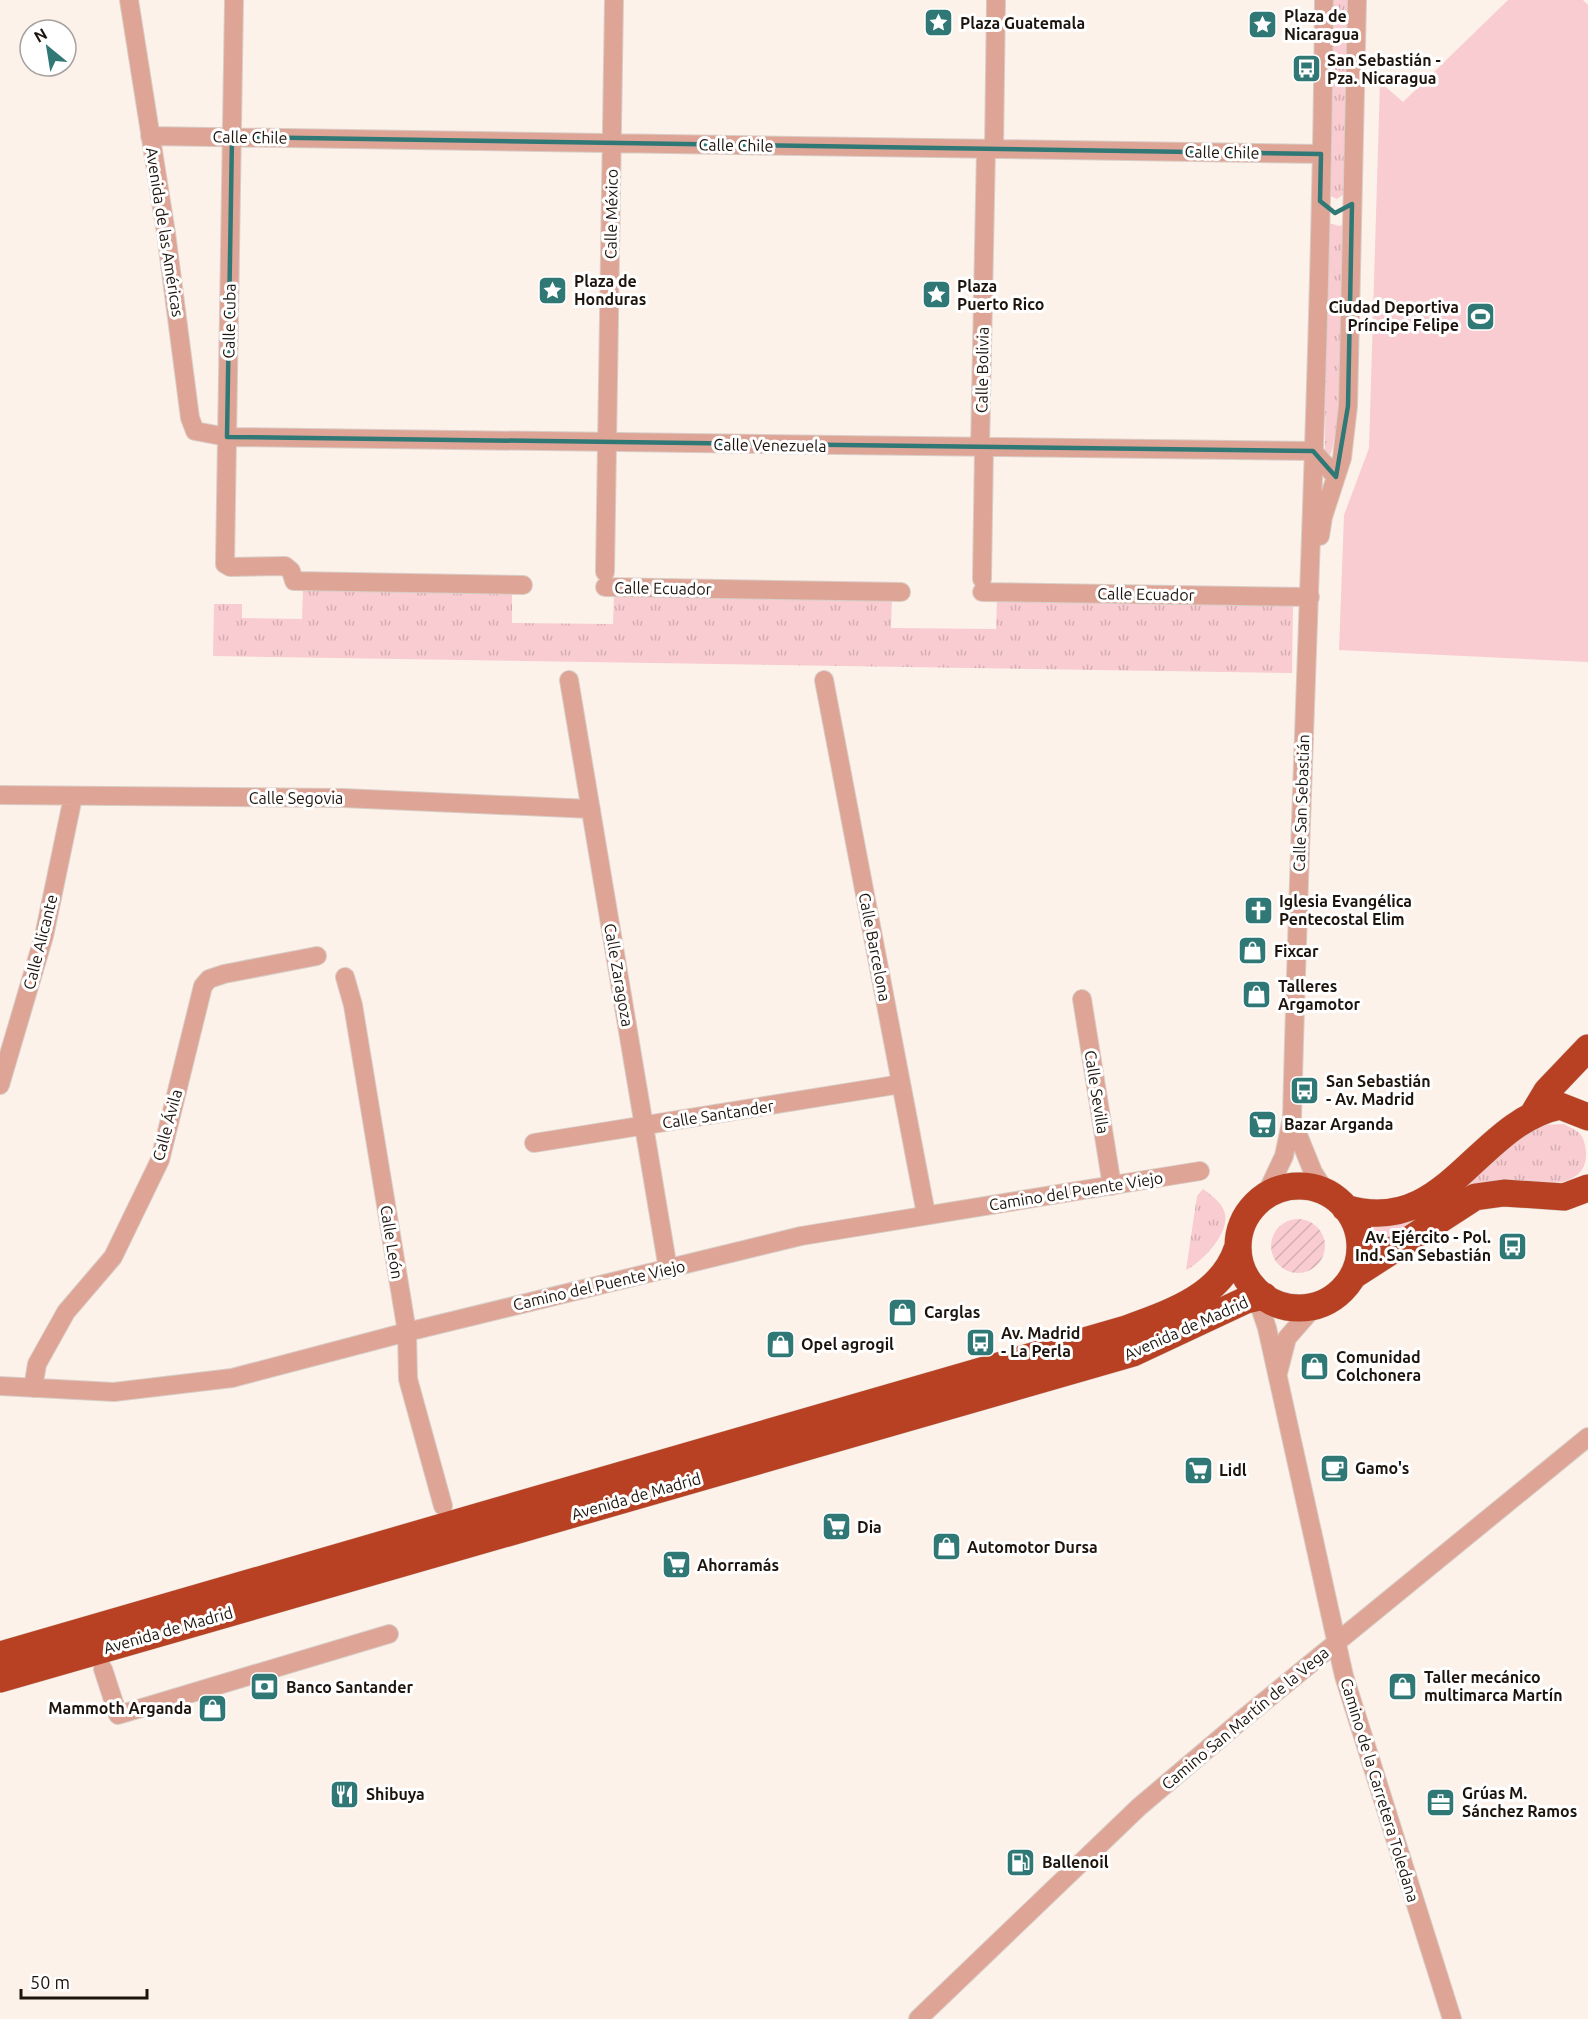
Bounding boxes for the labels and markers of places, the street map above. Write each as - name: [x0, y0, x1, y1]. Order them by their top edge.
- place icon: Plaza Guatemala: [923, 7, 955, 39]
- place label: Plaza de Nicaragua: [1284, 7, 1359, 43]
- place icon: Plaza de Nicaragua: [1247, 9, 1279, 41]
- place label: Plaza Guatemala: [960, 14, 1085, 32]
- place label: San Sebastián - Pza. Nicaragua: [1327, 51, 1441, 87]
- bus stop icon: San Sebastián - Pza. Nicaragua: [1290, 53, 1322, 85]
- place label: Plaza de Honduras: [574, 272, 646, 308]
- place icon: Plaza de Honduras: [537, 274, 569, 306]
- place label: Plaza Puerto Rico: [957, 277, 1044, 313]
- place icon: Plaza Puerto Rico: [920, 279, 952, 311]
- place label: Ciudad Deportiva Príncipe Felipe: [1328, 298, 1459, 334]
- sports icon: Ciudad Deportiva Príncipe Felipe: [1464, 300, 1496, 332]
- place label: Iglesia Evangélica Pentecostal Elim: [1279, 892, 1412, 928]
- church icon: Iglesia Evangélica Pentecostal Elim: [1242, 894, 1274, 926]
- shop icon: Fixcar: [1237, 935, 1269, 967]
- place label: Fixcar: [1274, 942, 1319, 960]
- place label: Talleres Argamotor: [1278, 977, 1361, 1013]
- shop icon: Talleres Argamotor: [1241, 979, 1273, 1011]
- place label: San Sebastián - Av. Madrid: [1326, 1072, 1431, 1108]
- bus stop icon: San Sebastián - Av. Madrid: [1289, 1074, 1321, 1106]
- supermarket icon: Bazar Arganda: [1247, 1108, 1279, 1140]
- place label: Bazar Arganda: [1284, 1115, 1393, 1133]
- place label: Av. Ejército - Pol. Ind. San Sebastián: [1355, 1228, 1491, 1264]
- bus stop icon: Av. Ejército - Pol. Ind. San Sebastián: [1496, 1230, 1528, 1262]
- shop icon: Carglas: [887, 1296, 919, 1328]
- place label: Carglas: [924, 1303, 980, 1321]
- place label: Av. Madrid - La Perla: [1001, 1324, 1080, 1360]
- bus stop icon: Av. Madrid - La Perla: [964, 1326, 996, 1358]
- shop icon: Opel agrogil: [764, 1328, 796, 1360]
- place label: Opel agrogil: [801, 1335, 894, 1353]
- place label: Comunidad Colchonera: [1336, 1348, 1421, 1384]
- shop icon: Comunidad Colchonera: [1299, 1350, 1331, 1382]
- cafe icon: Gamo's: [1318, 1452, 1350, 1484]
- supermarket icon: Lidl: [1182, 1454, 1214, 1486]
- place label: Gamo's: [1355, 1459, 1409, 1477]
- place label: Lidl: [1219, 1461, 1247, 1479]
- supermarket icon: Dia: [820, 1511, 852, 1543]
- place label: Dia: [857, 1518, 882, 1536]
- shop icon: Automotor Dursa: [930, 1531, 962, 1563]
- place label: Automotor Dursa: [967, 1538, 1098, 1556]
- supermarket icon: Ahorramás: [660, 1549, 692, 1581]
- place label: Ahorramás: [697, 1556, 779, 1574]
- place label: Taller mecánico multimarca Martín: [1424, 1668, 1563, 1704]
- shop icon: Taller mecánico multimarca Martín: [1387, 1670, 1419, 1702]
- bank icon: Banco Santander: [249, 1671, 281, 1703]
- place label: Banco Santander: [286, 1678, 413, 1696]
- shop icon: Mammoth Arganda: [197, 1692, 229, 1724]
- place label: Mammoth Arganda: [48, 1699, 192, 1717]
- restaurant icon: Shibuya: [329, 1778, 361, 1810]
- place label: Grúas M. Sánchez Ramos: [1462, 1784, 1577, 1820]
- place label: Shibuya: [366, 1785, 425, 1803]
- office icon: Grúas M. Sánchez Ramos: [1425, 1786, 1457, 1818]
- fuel station icon: Ballenoil: [1005, 1846, 1037, 1878]
- place label: Ballenoil: [1042, 1853, 1109, 1871]

